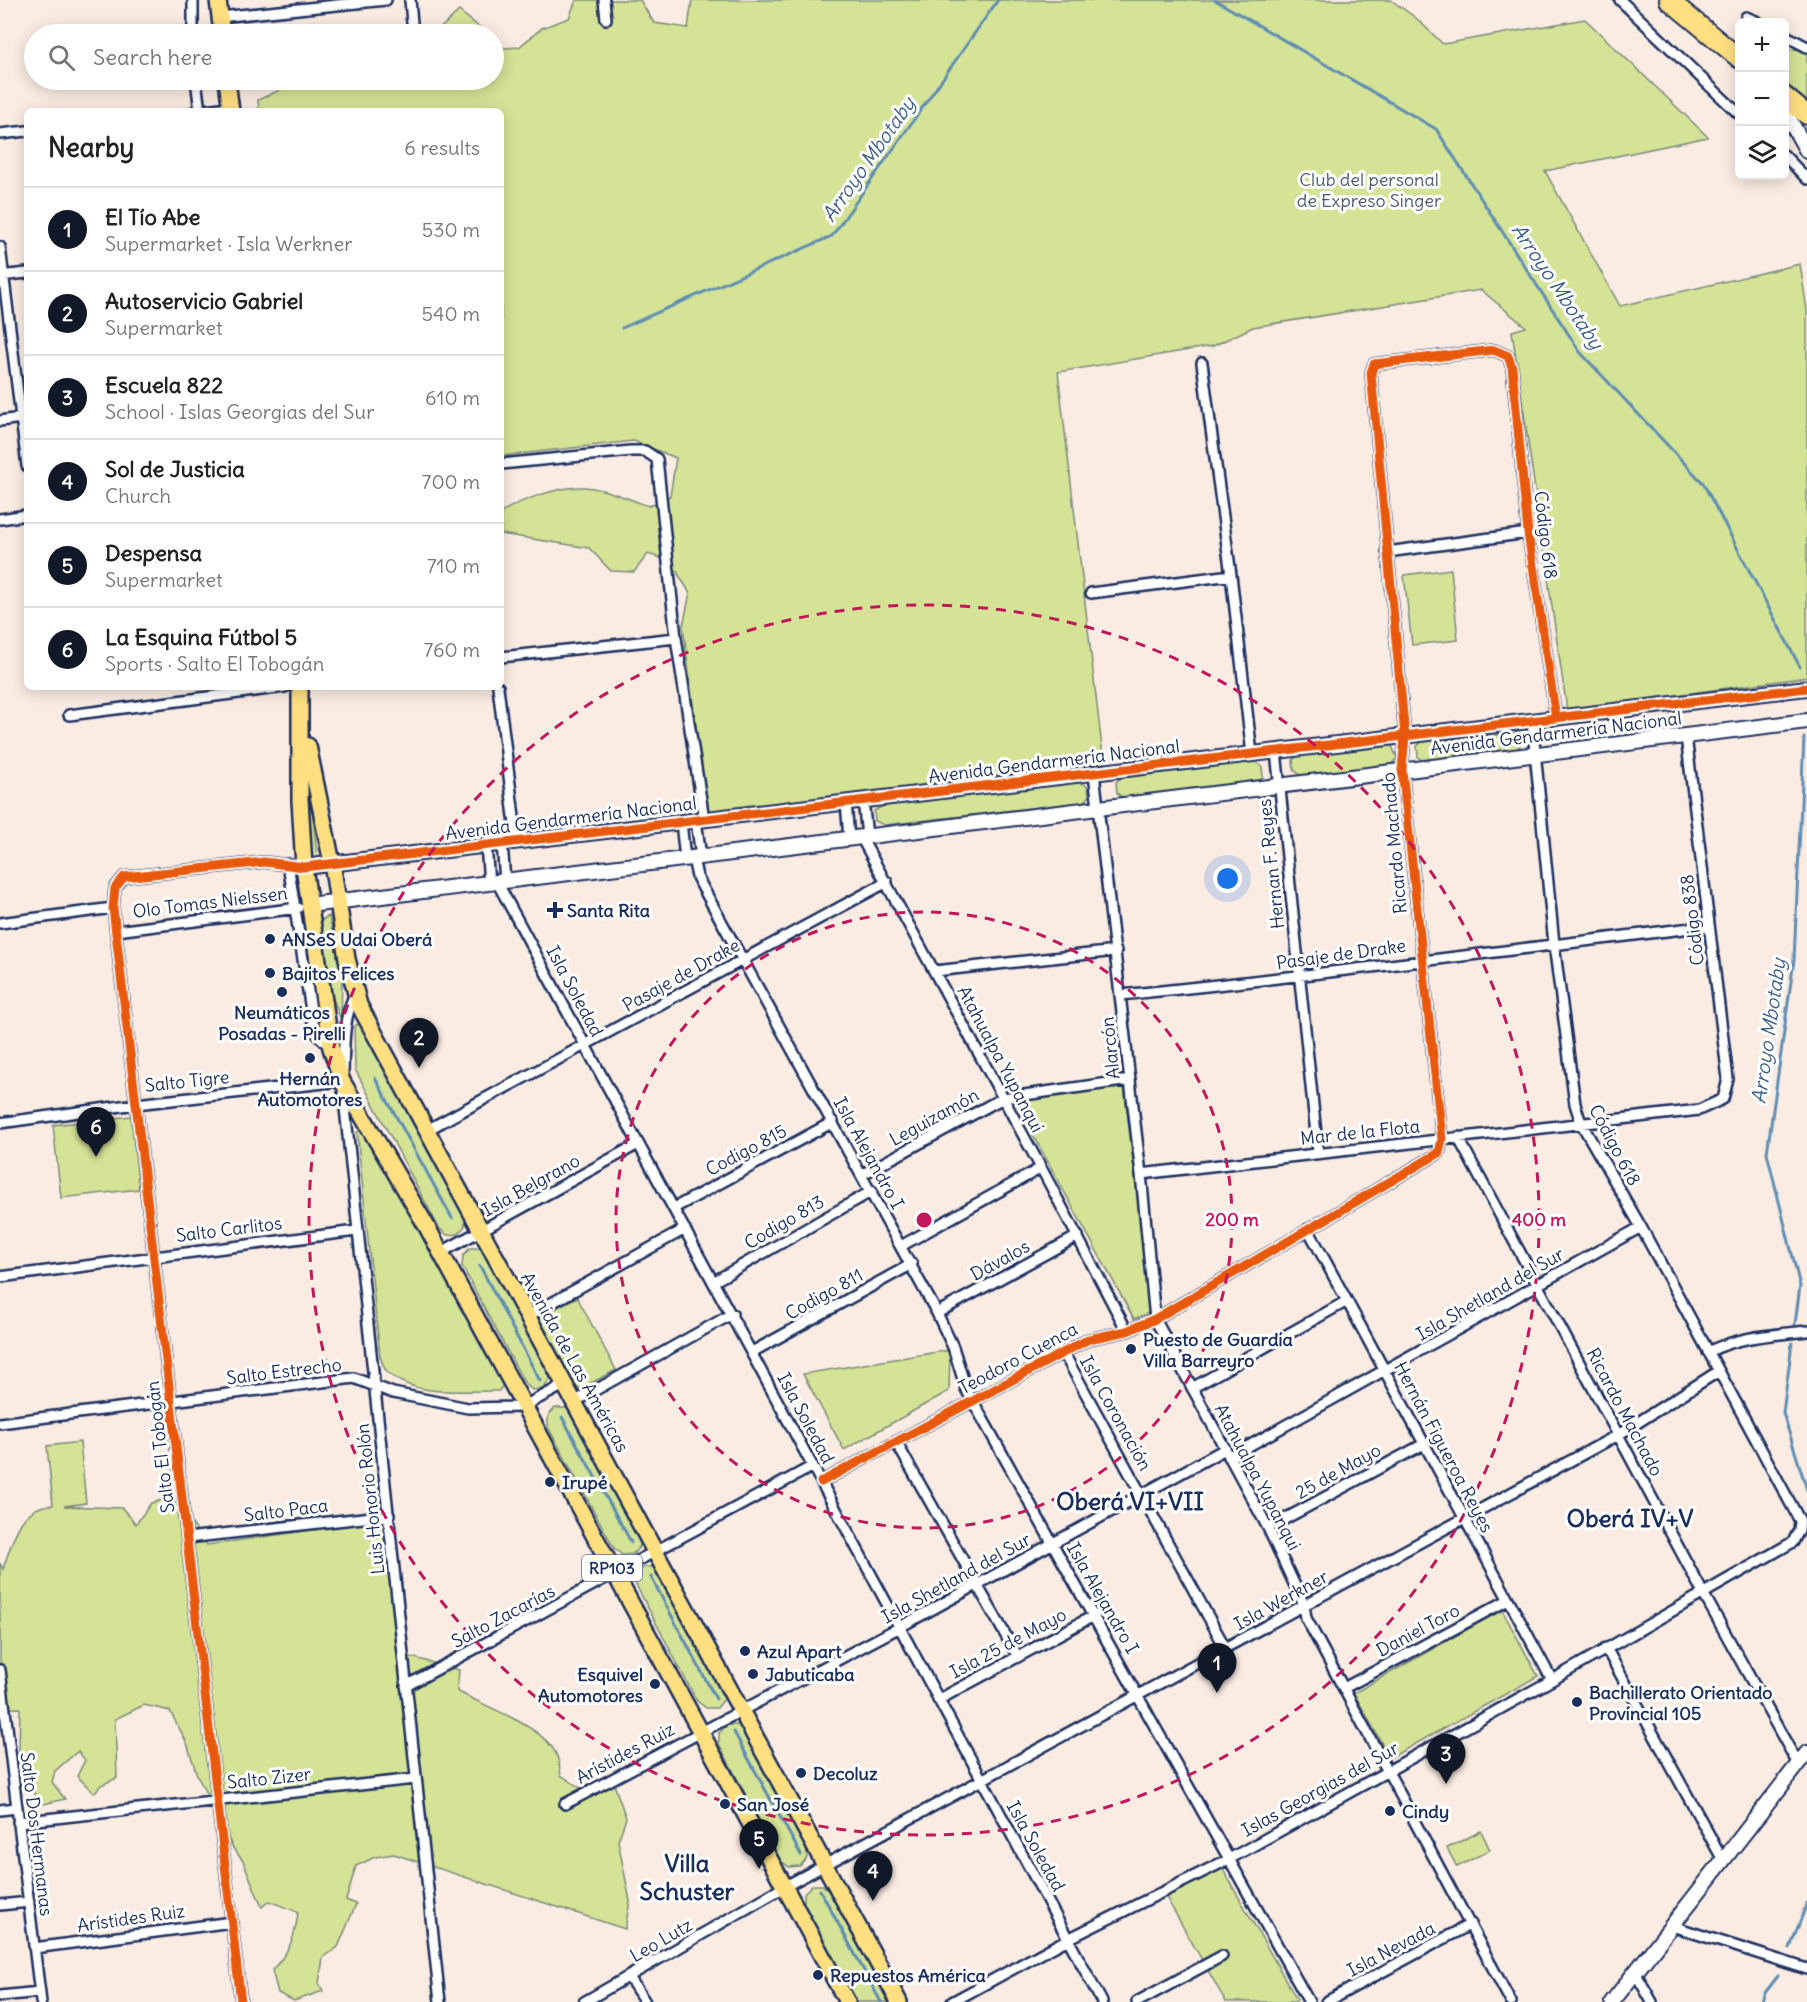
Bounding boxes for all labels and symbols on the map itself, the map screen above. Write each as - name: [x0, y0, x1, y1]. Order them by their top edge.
- water label: Arroyo Mbotaby: [816, 91, 921, 226]
- park label: Club del personal de Expreso Singer: [1297, 168, 1442, 212]
- water label: Arroyo Mbotaby: [1507, 218, 1610, 355]
- street label: Código 618: [1529, 490, 1563, 580]
- street label: Avenida Gendarmería Nacional: [1429, 706, 1683, 760]
- street label: Avenida Gendarmería Nacional: [927, 734, 1181, 788]
- street label: Ricardo Machado: [1376, 771, 1412, 915]
- street label: Avenida Gendarmería Nacional: [444, 791, 698, 845]
- street label: Hernan F. Reyes: [1253, 798, 1289, 930]
- your location: [1213, 864, 1242, 893]
- street label: Código 838: [1675, 873, 1709, 967]
- street label: Olo Tomas Nielssen: [131, 881, 289, 923]
- place label: Santa Rita: [567, 899, 650, 922]
- marker: Santa Rita: [548, 903, 562, 917]
- place label: ANSeS Udai Oberá: [282, 928, 432, 951]
- marker: ANSeS Udai Oberá: [263, 932, 277, 946]
- street label: Pasaje de Drake: [618, 933, 744, 1017]
- street label: Pasaje de Drake: [1275, 934, 1407, 974]
- street label: Isla Soledad: [541, 942, 609, 1041]
- water label: Arroyo Mbotaby: [1745, 955, 1791, 1105]
- place label: Bajitos Felices: [282, 962, 394, 985]
- marker: Bajitos Felices: [263, 966, 277, 980]
- street label: Atahualpa Yupanqui: [953, 982, 1049, 1136]
- marker: Neumáticos Posadas - Pirelli: [275, 985, 289, 999]
- place label: Neumáticos Posadas - Pirelli: [218, 1001, 346, 1045]
- street label: Alarcón: [1095, 1016, 1125, 1080]
- pin: 2: [400, 1018, 438, 1068]
- marker: Hernán Automotores: [303, 1051, 317, 1065]
- street label: Salto Tigre: [144, 1065, 230, 1097]
- place label: Hernán Automotores: [258, 1067, 362, 1111]
- street label: Leguizamón: [885, 1083, 983, 1151]
- street label: Isla Alejandro I: [829, 1093, 909, 1213]
- street label: Código 618: [1584, 1100, 1646, 1190]
- pin: 6: [76, 1108, 116, 1157]
- street label: Mar de la Flota: [1299, 1114, 1421, 1150]
- street label: Codigo 815: [701, 1119, 791, 1181]
- street label: Isla Belgrano: [478, 1149, 584, 1221]
- street label: Codigo 813: [740, 1190, 828, 1254]
- text: 200 m: [1205, 1208, 1259, 1231]
- text: 400 m: [1512, 1208, 1566, 1231]
- centre of rings: [914, 1210, 934, 1230]
- street label: Salto Carlitos: [175, 1211, 283, 1247]
- street label: Dávalos: [966, 1234, 1034, 1286]
- street label: Isla Shetland del Sur: [1412, 1242, 1569, 1346]
- street label: Codigo 811: [781, 1263, 867, 1325]
- street label: Avenida de Las Américas: [516, 1268, 634, 1456]
- street label: Teodoro Cuenca: [954, 1317, 1082, 1399]
- place label: Puesto de Guardia Villa Barreyro: [1143, 1328, 1293, 1372]
- marker: Puesto de Guardia Villa Barreyro: [1124, 1342, 1138, 1356]
- street label: Ricardo Machado: [1582, 1344, 1668, 1480]
- street label: Isla Coronación: [1075, 1351, 1157, 1475]
- street label: Salto Estrecho: [225, 1353, 343, 1389]
- street label: Hernán Figueroa Reyes: [1389, 1358, 1499, 1536]
- street label: Isla Soledad: [772, 1369, 840, 1468]
- street label: Salto El Tobogán: [140, 1380, 180, 1514]
- street label: Atahualpa Yupanqui: [1210, 1400, 1306, 1554]
- street label: Luis Honorio Rolón: [351, 1422, 389, 1576]
- street label: 25 de Mayo: [1291, 1438, 1385, 1504]
- place label: Irupé: [562, 1471, 608, 1494]
- marker: Irupé: [543, 1475, 557, 1489]
- district label: Oberá VI+VII: [1056, 1486, 1204, 1516]
- street label: Salto Paca: [243, 1493, 329, 1527]
- district label: Oberá IV+V: [1567, 1503, 1693, 1533]
- street label: Isla Shetland del Sur: [877, 1527, 1035, 1628]
- street label: Isla Alejandro I: [1062, 1538, 1144, 1658]
- road number: RP103: [582, 1555, 642, 1581]
- street label: Isla Werkner: [1230, 1564, 1333, 1635]
- street label: Salto Zacarías: [447, 1579, 559, 1653]
- street label: Daniel Toro: [1372, 1598, 1464, 1662]
- street label: Isla 25 de Mayo: [946, 1603, 1070, 1683]
- place label: Azul Apart: [757, 1640, 842, 1663]
- marker: Azul Apart: [738, 1644, 752, 1658]
- pin: 1: [1198, 1644, 1236, 1693]
- place label: Esquivel Automotores: [538, 1663, 643, 1707]
- place label: Jabuticaba: [765, 1663, 854, 1686]
- marker: Jabuticaba: [746, 1667, 760, 1681]
- marker: Esquivel Automotores: [648, 1677, 662, 1691]
- place label: Bachillerato Orientado Provincial 105: [1589, 1681, 1772, 1725]
- marker: Bachillerato Orientado Provincial 105: [1570, 1695, 1584, 1709]
- street label: Arístides Ruiz: [572, 1717, 679, 1789]
- pin: 3: [1426, 1734, 1466, 1784]
- street label: Islas Georgias del Sur: [1237, 1736, 1403, 1842]
- street label: Salto Dos Hermanas: [16, 1751, 58, 1917]
- street label: Salto Zizer: [226, 1762, 313, 1794]
- place label: Decoluz: [813, 1762, 878, 1785]
- marker: Decoluz: [794, 1766, 808, 1780]
- place label: San José: [737, 1793, 809, 1816]
- marker: San José: [718, 1797, 732, 1811]
- street label: Isla Soledad: [1002, 1797, 1070, 1896]
- place label: Cindy: [1402, 1800, 1449, 1823]
- marker: Cindy: [1383, 1804, 1397, 1818]
- pin: 5: [740, 1820, 778, 1869]
- district label: Villa Schuster: [640, 1848, 735, 1906]
- pin: 4: [854, 1852, 892, 1901]
- street label: Arístides Ruiz: [76, 1899, 187, 1937]
- street label: Leo Lutz: [626, 1913, 697, 1967]
- street label: Isla Nevada: [1343, 1916, 1439, 1982]
- place label: Repuestos América: [830, 1964, 986, 1987]
- marker: Repuestos América: [811, 1968, 825, 1982]

